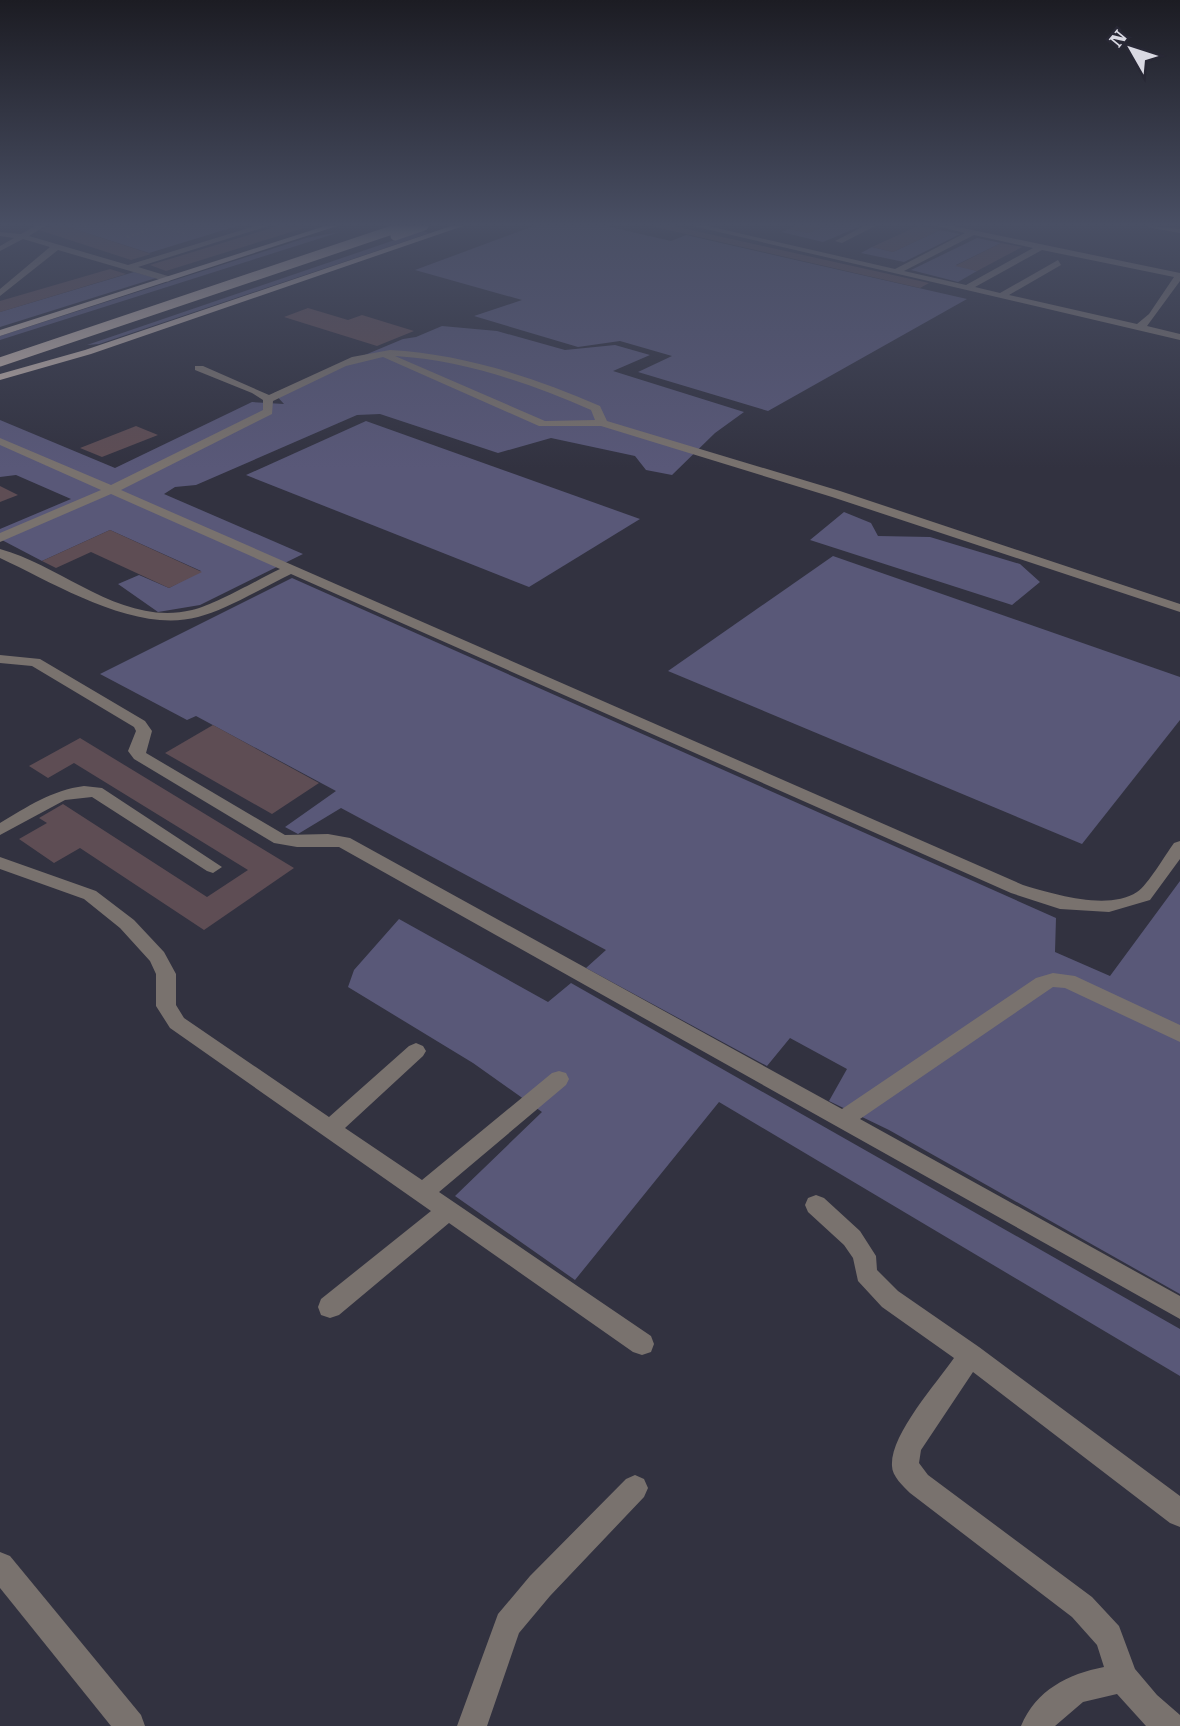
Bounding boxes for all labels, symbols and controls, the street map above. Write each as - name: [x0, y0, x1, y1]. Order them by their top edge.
- north arrow: [1096, 14, 1166, 84]
- text: N: [1105, 25, 1132, 52]

